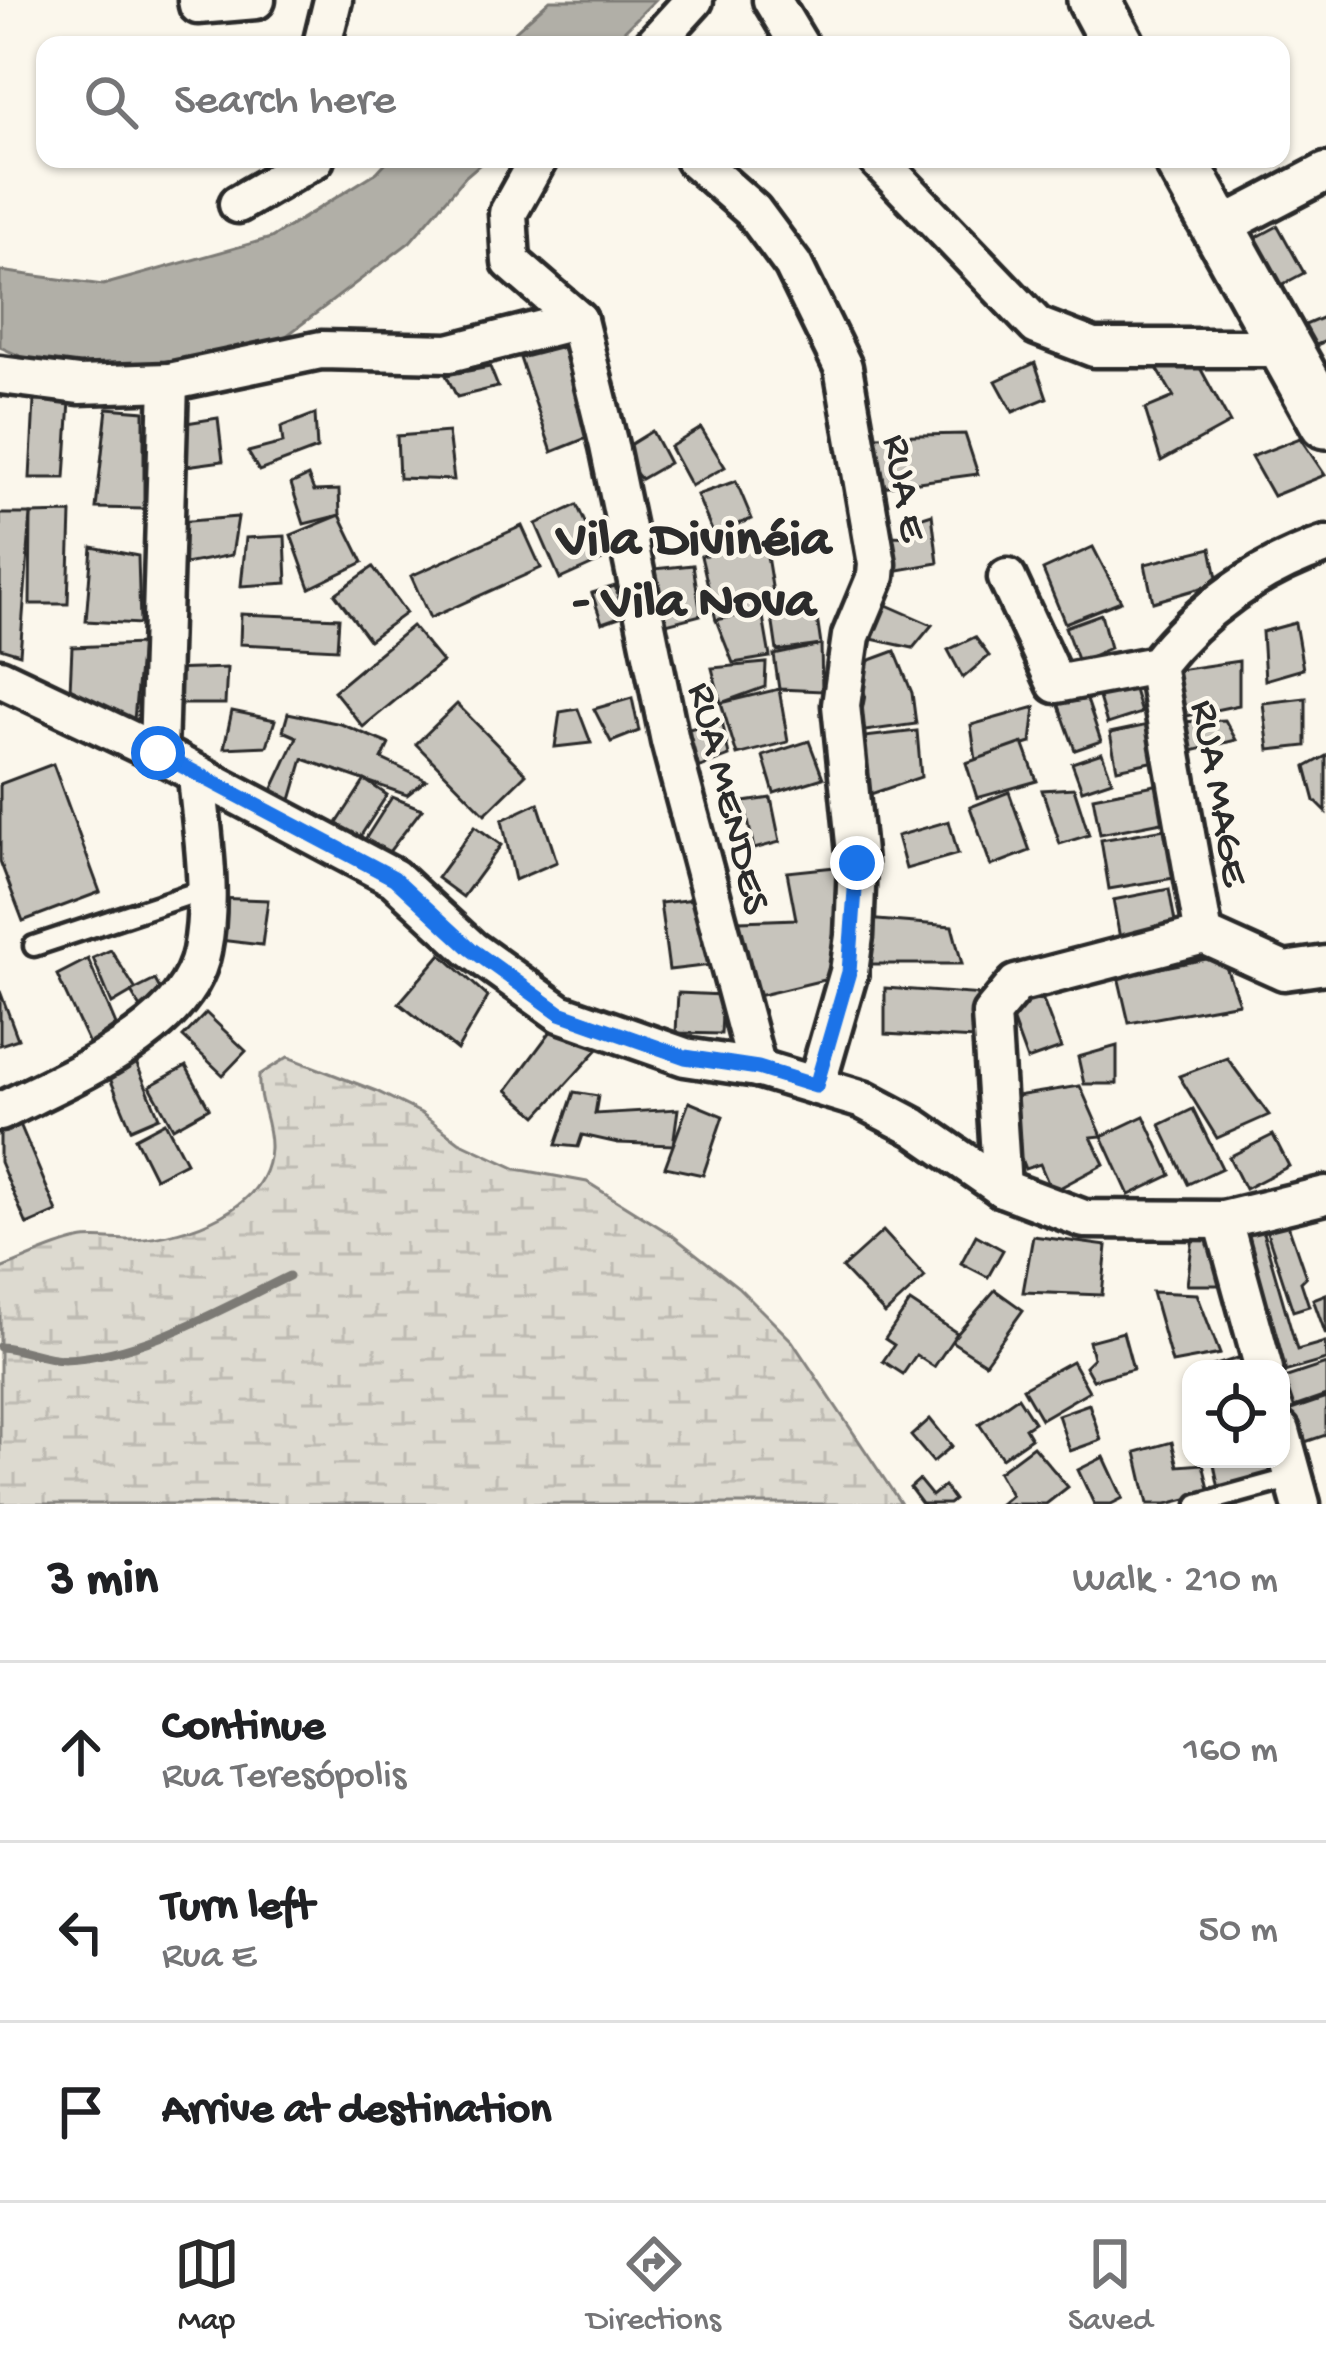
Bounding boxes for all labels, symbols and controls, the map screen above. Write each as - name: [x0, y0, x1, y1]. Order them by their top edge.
- search box: [36, 36, 1290, 168]
- icon: search: [78, 69, 144, 135]
- text: Search here: [174, 76, 396, 129]
- street label: RUA E: [868, 431, 935, 547]
- district label: Vila Divinéia - Vila Nova: [555, 511, 834, 637]
- street label: RUA MENDES: [673, 678, 778, 920]
- street label: RUA MAGE: [1176, 697, 1257, 892]
- route start: [131, 726, 185, 780]
- route end: [830, 836, 884, 890]
- map controls: [1182, 1360, 1290, 1468]
- button: locate: [1182, 1360, 1290, 1468]
- text: 3 min: [48, 1552, 158, 1612]
- text: Walk · 210 m: [1073, 1559, 1278, 1605]
- text: Continue: [162, 1702, 325, 1755]
- icon: ahead: [48, 1719, 114, 1785]
- text: 160 m: [1183, 1729, 1278, 1775]
- text: Rua Teresópolis: [162, 1755, 406, 1801]
- text: Turn left: [162, 1882, 314, 1935]
- icon: left: [48, 1899, 114, 1965]
- text: 50 m: [1198, 1909, 1278, 1955]
- text: Rua E: [162, 1935, 256, 1981]
- icon: arrive: [48, 2079, 114, 2145]
- text: Arrive at destination: [162, 2085, 551, 2138]
- tab: Map: [174, 2231, 240, 2341]
- tab: Directions: [587, 2231, 721, 2341]
- tab: Saved: [1068, 2231, 1152, 2341]

